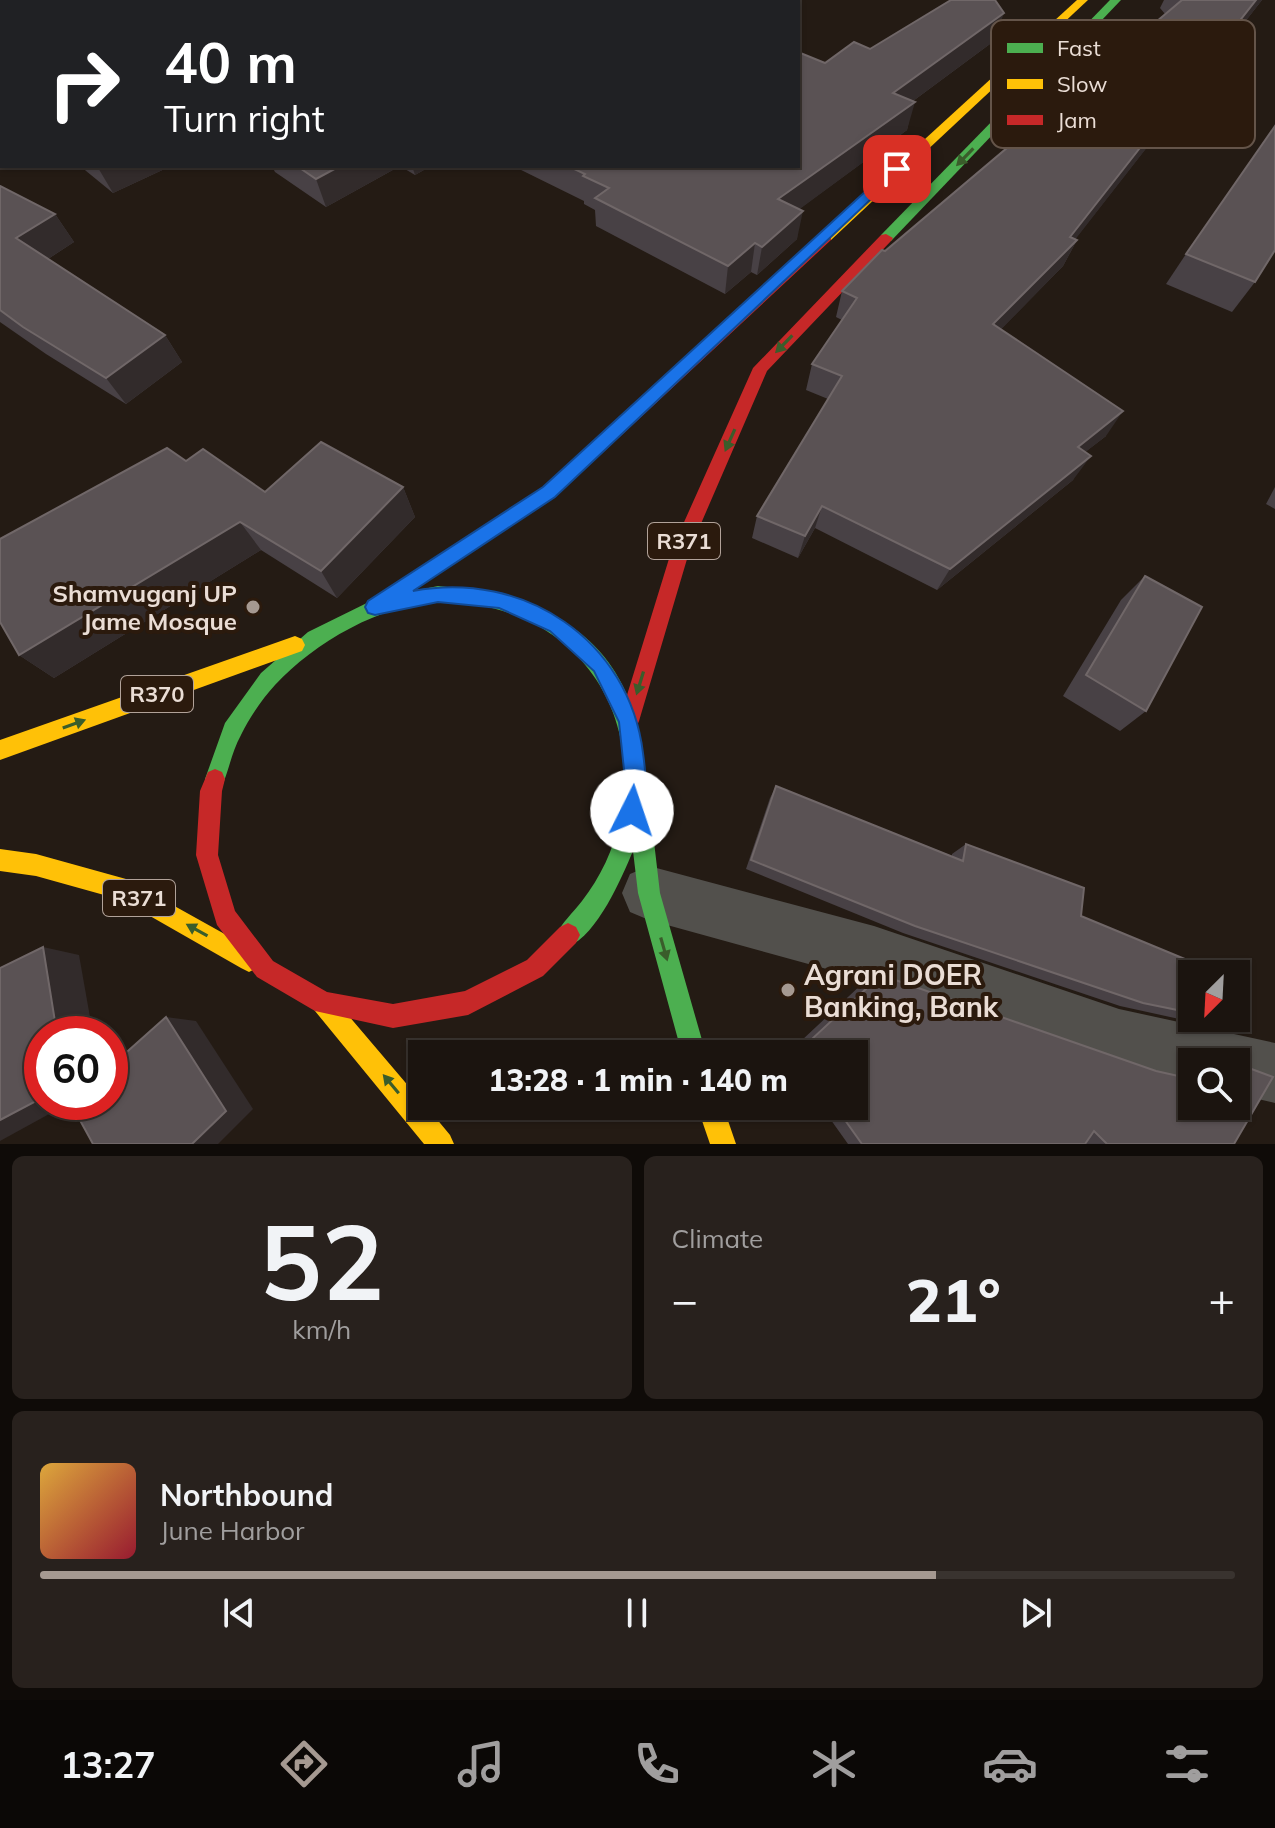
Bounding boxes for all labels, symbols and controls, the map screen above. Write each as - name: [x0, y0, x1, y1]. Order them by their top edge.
- legend: [991, 20, 1255, 148]
- text: 40 m: [164, 27, 297, 97]
- icon: right: [32, 32, 136, 136]
- text: Fast: [1057, 34, 1101, 62]
- text: Slow: [1057, 70, 1107, 98]
- text: Turn right: [164, 96, 325, 141]
- text: Jam: [1057, 106, 1097, 134]
- pin: [863, 135, 931, 203]
- icon: arrive: [875, 147, 919, 191]
- one-way arrow: [956, 147, 974, 166]
- one-way arrow: [776, 334, 794, 353]
- one-way arrow: [723, 428, 736, 451]
- road number: R371: [648, 523, 720, 559]
- place label: Shamvuganj UP Jame Mosque: [52, 578, 237, 636]
- marker: Shamvuganj UP Jame Mosque: [244, 598, 262, 616]
- one-way arrow: [633, 672, 646, 696]
- road number: R370: [121, 676, 193, 712]
- one-way arrow: [62, 718, 86, 730]
- position arrow: [590, 769, 674, 853]
- road number: R371: [103, 880, 175, 916]
- one-way arrow: [186, 923, 208, 937]
- one-way arrow: [659, 936, 671, 961]
- place label: Agrani DOER Banking, Bank: [804, 957, 999, 1024]
- north arrow: [1178, 960, 1250, 1032]
- map controls: [1178, 960, 1250, 1120]
- marker: Agrani DOER Banking, Bank: [779, 981, 797, 999]
- speed limit sign: 60: [24, 1016, 128, 1120]
- button: search: [1178, 1048, 1250, 1120]
- text: 13:28 · 1 min · 140 m: [488, 1061, 788, 1099]
- one-way arrow: [383, 1074, 400, 1094]
- text: 52: [259, 1195, 384, 1326]
- text: Climate: [672, 1222, 763, 1255]
- text: 21°: [906, 1262, 1001, 1337]
- text: −: [672, 1272, 698, 1327]
- text: +: [1209, 1272, 1235, 1327]
- text: km/h: [292, 1313, 351, 1346]
- text: Northbound: [160, 1476, 333, 1514]
- text: June Harbor: [160, 1514, 305, 1547]
- icon: previous: [217, 1591, 261, 1635]
- icon: pause: [615, 1591, 659, 1635]
- icon: next: [1014, 1591, 1058, 1635]
- icon: directions: [276, 1736, 332, 1792]
- icon: music: [453, 1736, 509, 1792]
- icon: phone: [629, 1736, 685, 1792]
- icon: climate: [806, 1736, 862, 1792]
- icon: car: [982, 1736, 1038, 1792]
- icon: filters: [1159, 1736, 1215, 1792]
- text: 13:27: [60, 1742, 156, 1787]

